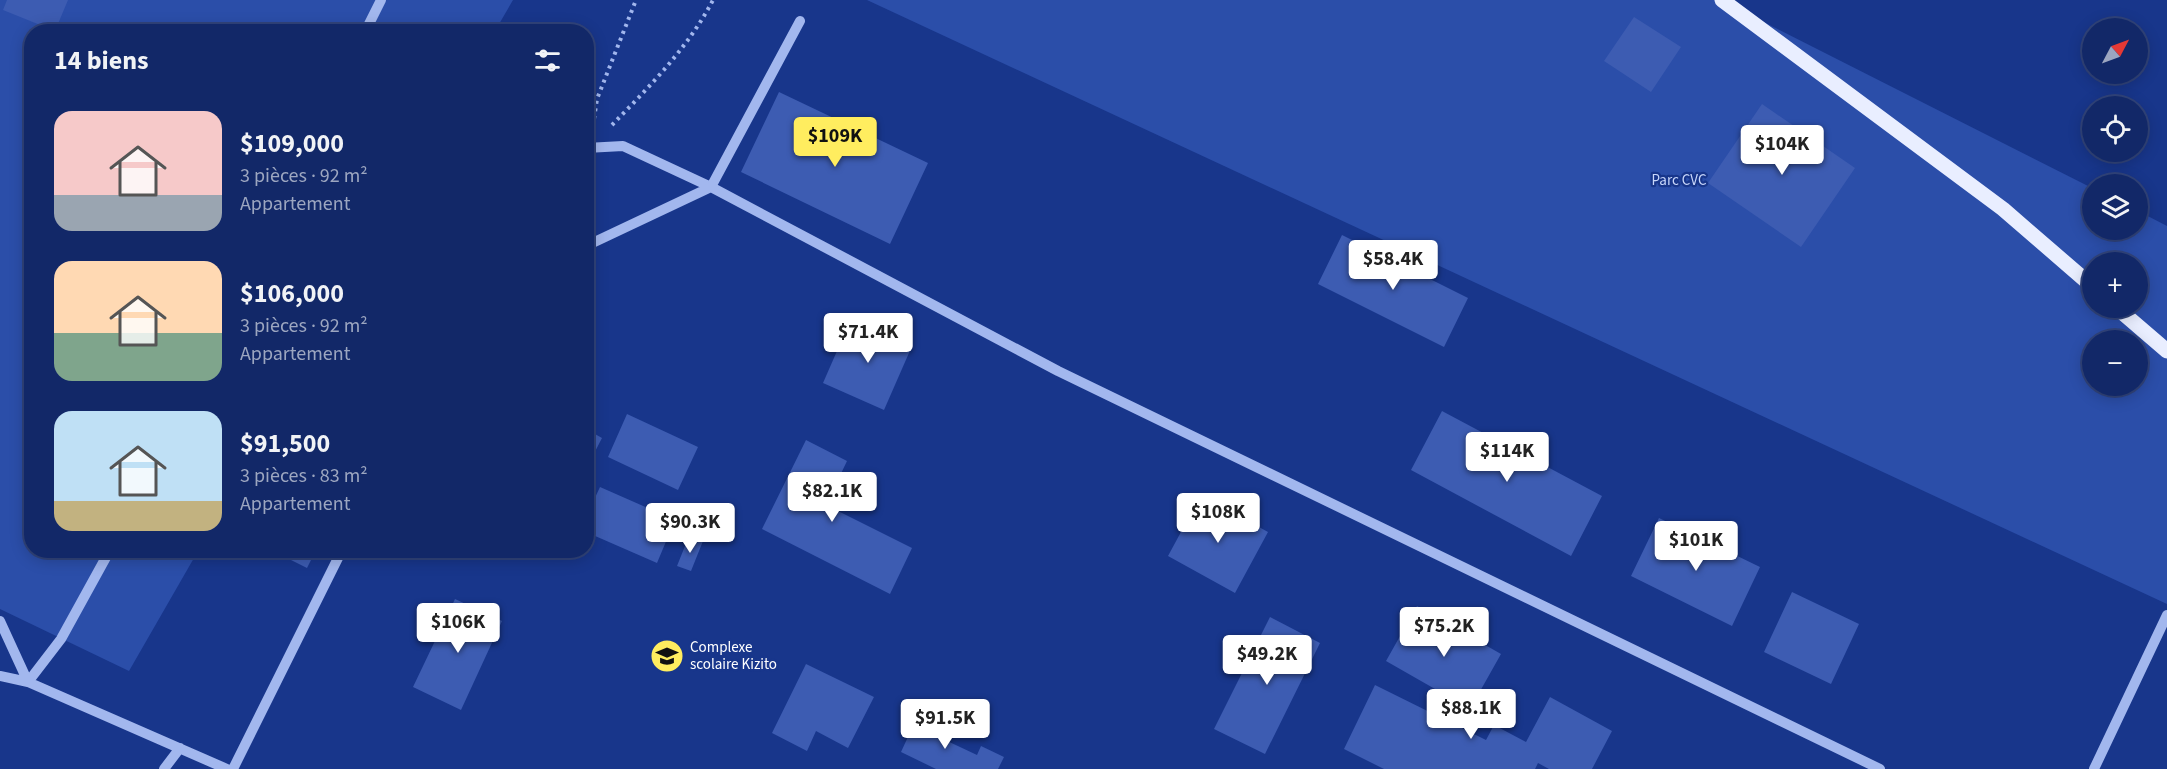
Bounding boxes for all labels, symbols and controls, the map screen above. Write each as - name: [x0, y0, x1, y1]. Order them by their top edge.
- north arrow: [2082, 18, 2148, 84]
- map controls: [2082, 18, 2148, 396]
- text: 14 biens: [54, 42, 149, 79]
- icon: filters: [531, 44, 564, 77]
- button: locate: [2082, 96, 2148, 162]
- pin: $109K: [793, 117, 877, 168]
- text: $109K: [808, 122, 862, 150]
- text: $109,000: [240, 125, 344, 162]
- pin: $104K: [1740, 125, 1824, 176]
- text: $104K: [1755, 130, 1809, 158]
- icon: home: [102, 135, 174, 207]
- text: 3 pièces · 92 m²: [240, 162, 368, 190]
- park label: Parc CVC: [1652, 170, 1707, 191]
- button: layers: [2082, 174, 2148, 240]
- text: Appartement: [240, 190, 350, 218]
- pin: $58.4K: [1344, 240, 1442, 291]
- text: $58.4K: [1363, 245, 1423, 273]
- button: +: [2082, 252, 2148, 318]
- text: $106,000: [240, 275, 344, 312]
- icon: home: [102, 285, 174, 357]
- text: 3 pièces · 92 m²: [240, 312, 368, 340]
- pin: $71.4K: [819, 313, 917, 364]
- text: $71.4K: [838, 318, 898, 346]
- button: −: [2082, 330, 2148, 396]
- text: Appartement: [240, 340, 350, 368]
- text: $91,500: [240, 425, 330, 462]
- pin: $114K: [1465, 432, 1549, 483]
- icon: home: [102, 435, 174, 507]
- text: $114K: [1480, 437, 1534, 465]
- text: 3 pièces · 83 m²: [240, 462, 368, 490]
- pin: $82.1K: [783, 472, 881, 523]
- text: $82.1K: [802, 477, 862, 505]
- text: Appartement: [240, 490, 350, 518]
- pin: $108K: [1176, 493, 1260, 544]
- text: $108K: [1191, 498, 1245, 526]
- pin: $90.3K: [641, 503, 739, 554]
- text: $90.3K: [660, 508, 720, 536]
- pin: $101K: [1654, 521, 1738, 572]
- text: $101K: [1669, 526, 1723, 554]
- pin: $106K: [416, 603, 500, 654]
- pin: $75.2K: [1395, 607, 1493, 658]
- text: $106K: [431, 608, 485, 636]
- text: $75.2K: [1414, 612, 1474, 640]
- pin: $49.2K: [1218, 635, 1316, 686]
- place label: Complexe scolaire Kizito: [690, 637, 777, 675]
- school or university icon: Complexe scolaire Kizito: [649, 638, 685, 674]
- text: $49.2K: [1237, 640, 1297, 668]
- pin: $88.1K: [1422, 689, 1520, 740]
- text: $88.1K: [1441, 694, 1501, 722]
- pin: $91.5K: [896, 699, 994, 750]
- text: $91.5K: [915, 704, 975, 732]

